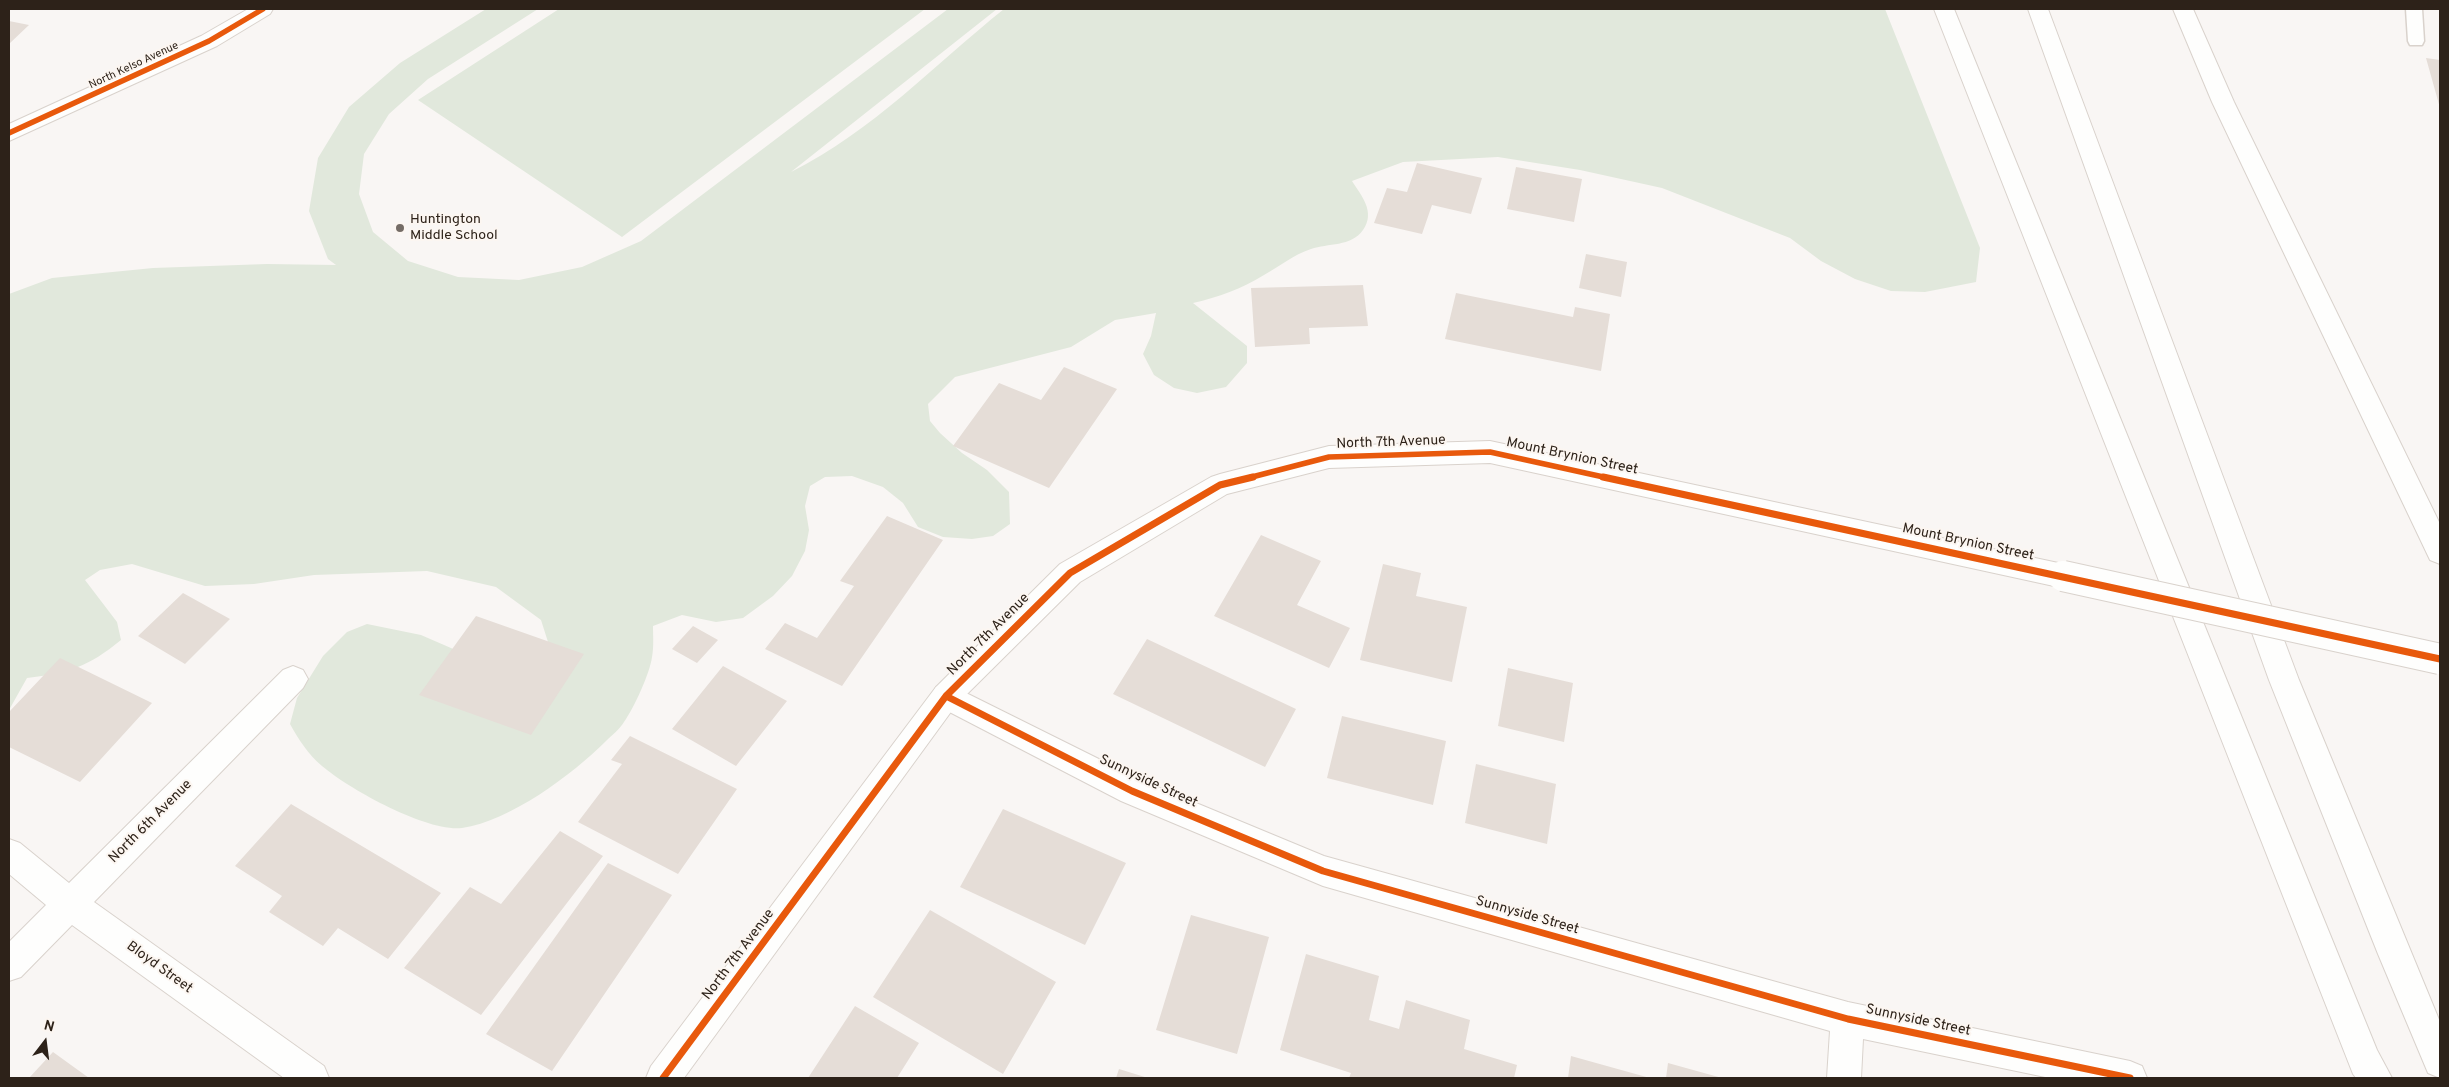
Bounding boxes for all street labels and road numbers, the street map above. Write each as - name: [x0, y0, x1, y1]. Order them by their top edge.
- street label: North Kelso Avenue: [87, 39, 181, 93]
- street label: North 7th Avenue: [1336, 433, 1446, 453]
- street label: Mount Brynion Street: [1504, 435, 1640, 479]
- street label: Mount Brynion Street: [1900, 521, 2036, 565]
- street label: North 7th Avenue: [944, 590, 1034, 680]
- street label: Sunnyside Street: [1096, 752, 1200, 812]
- street label: North 6th Avenue: [106, 777, 196, 867]
- street label: Sunnyside Street: [1473, 893, 1581, 939]
- street label: North 7th Avenue: [699, 906, 779, 1004]
- street label: Bloyd Street: [123, 938, 195, 998]
- street label: Sunnyside Street: [1864, 1002, 1972, 1040]

